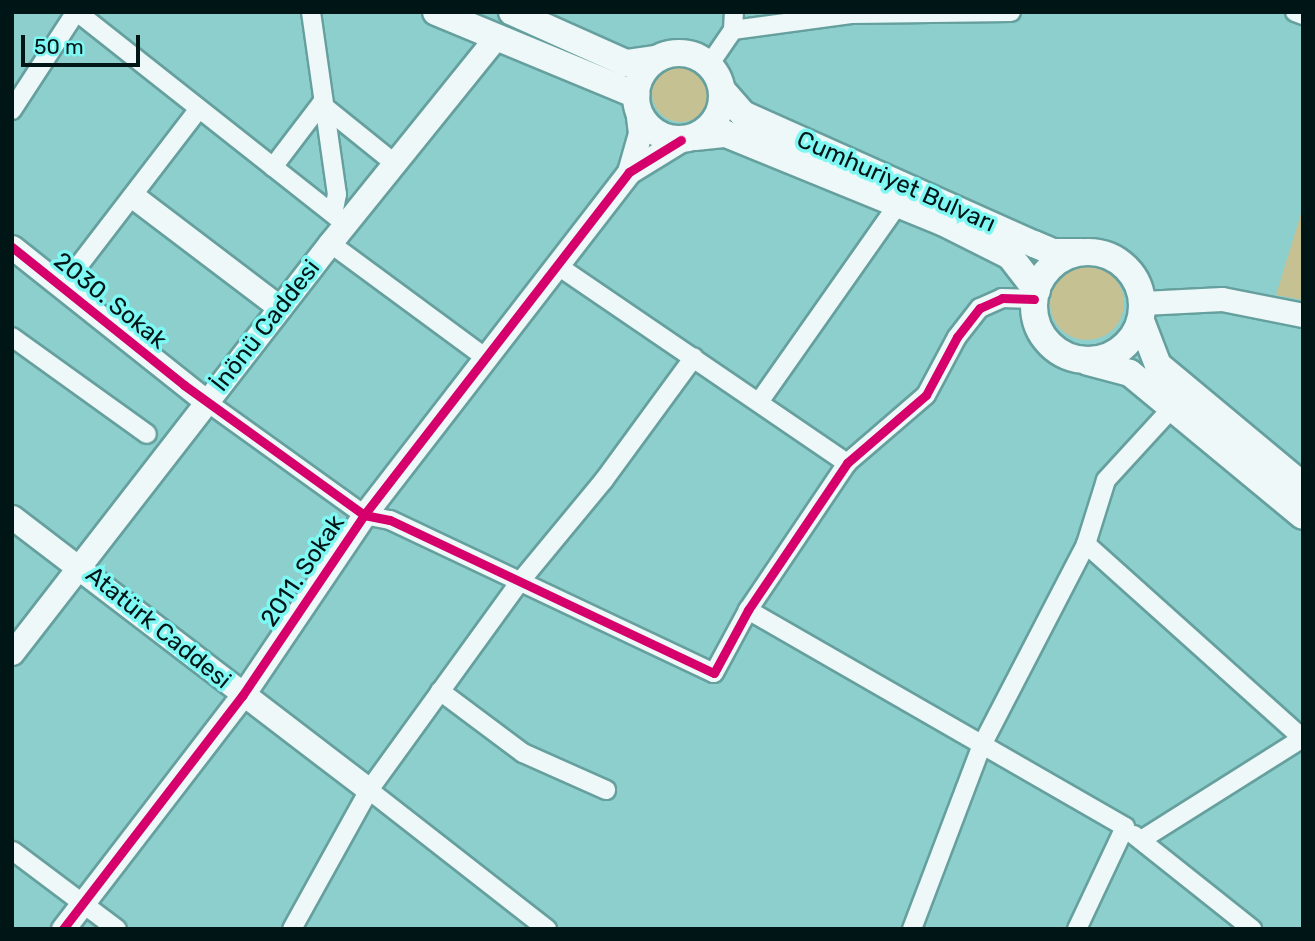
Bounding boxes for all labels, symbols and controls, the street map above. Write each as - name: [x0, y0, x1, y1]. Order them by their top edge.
- scale bar: [24, 21, 144, 65]
- text: 50 m: [34, 34, 84, 59]
- street label: Cumhuriyet Bulvarı: [792, 125, 1000, 239]
- street label: 2030. Sokak: [48, 247, 172, 355]
- street label: İnönü Caddesi: [206, 254, 326, 398]
- street label: 2011. Sokak: [255, 510, 351, 632]
- street label: Atatürk Caddesi: [80, 561, 236, 695]

